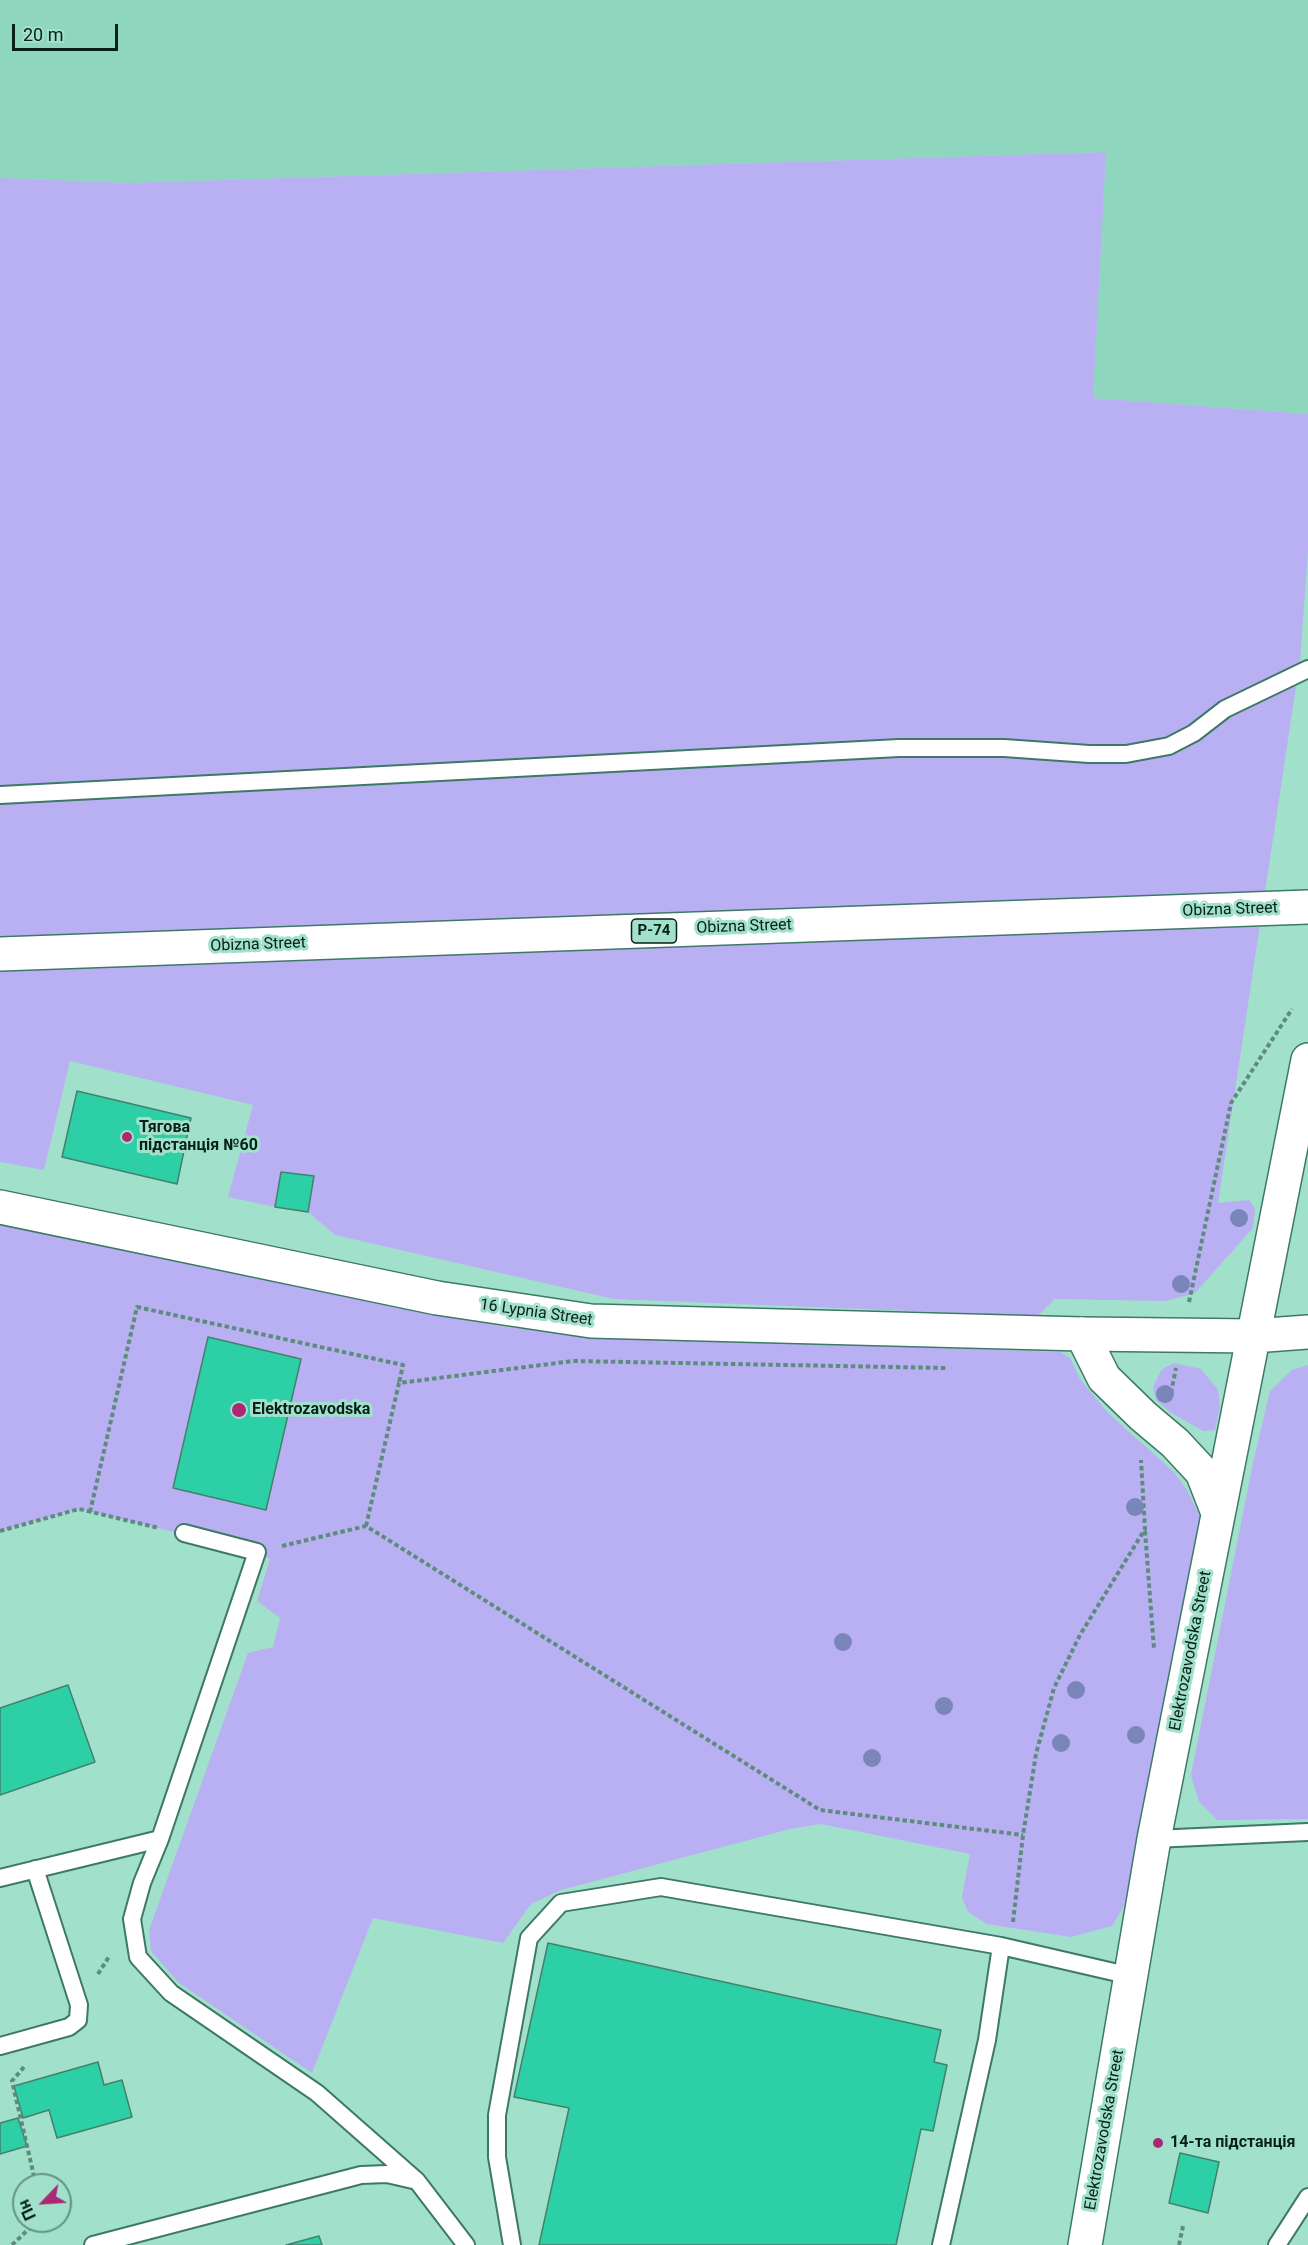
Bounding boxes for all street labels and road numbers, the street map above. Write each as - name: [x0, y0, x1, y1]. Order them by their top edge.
- street label: Obizna Street: [1182, 899, 1278, 921]
- street label: Obizna Street: [696, 916, 792, 938]
- road number: Р-74: [632, 919, 676, 943]
- street label: Obizna Street: [210, 934, 306, 956]
- street label: 16 Lypnia Street: [478, 1296, 594, 1330]
- street label: Elektrozavodska Street: [1166, 1569, 1216, 1733]
- street label: Elektrozavodska Street: [1081, 2048, 1129, 2212]

